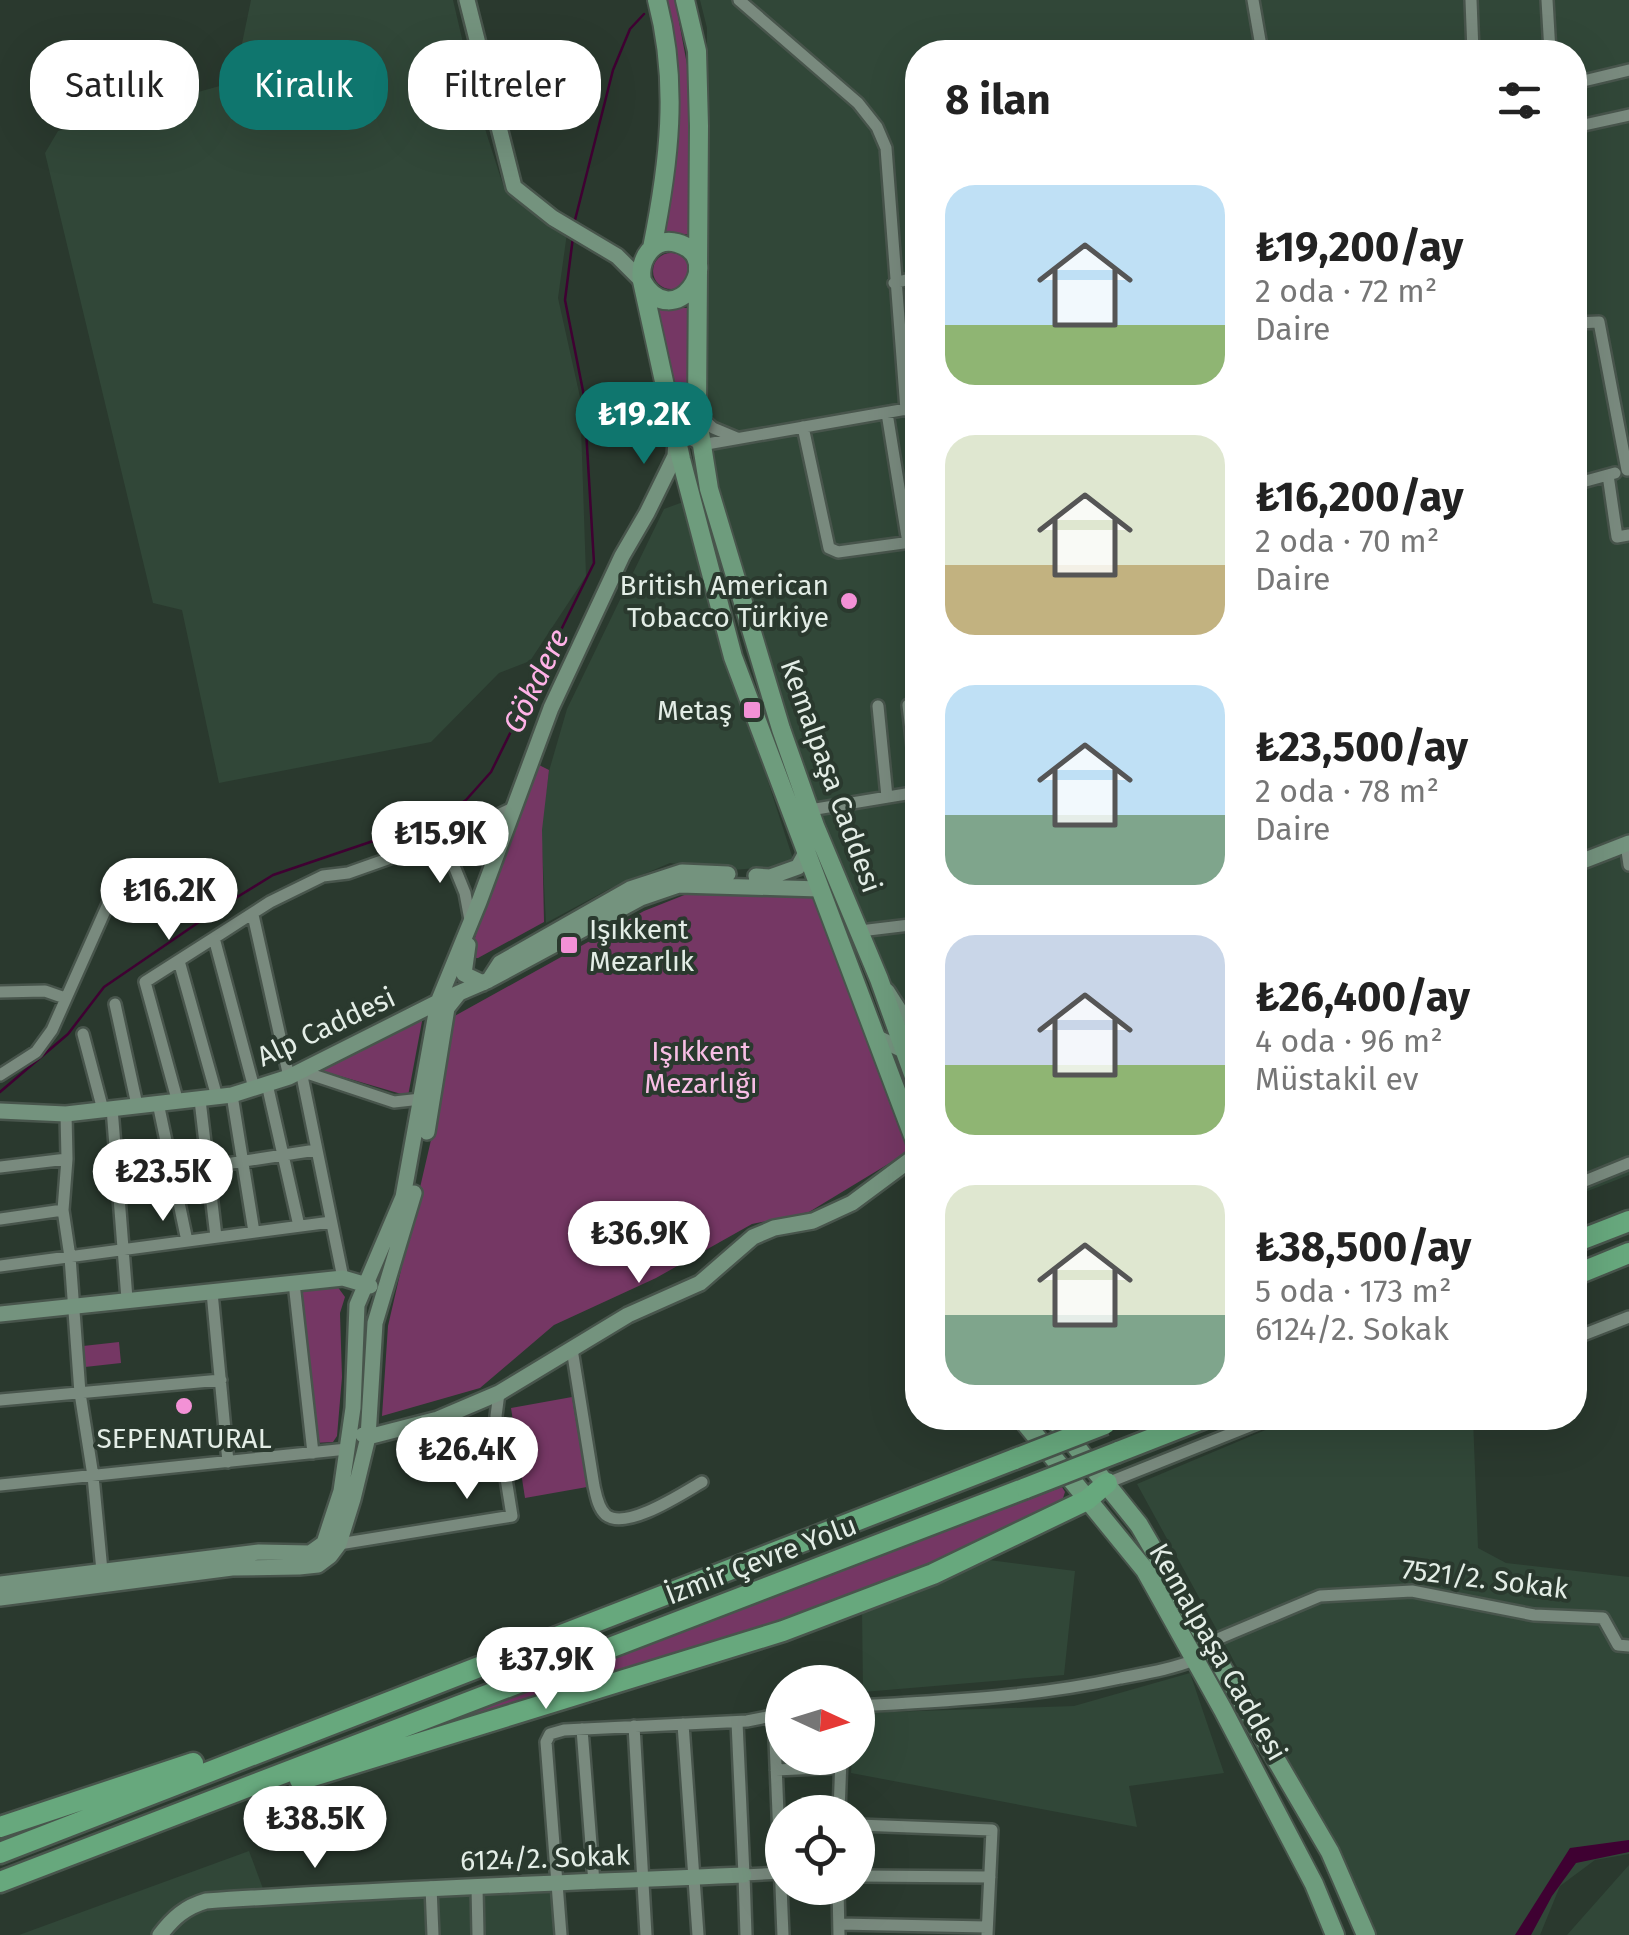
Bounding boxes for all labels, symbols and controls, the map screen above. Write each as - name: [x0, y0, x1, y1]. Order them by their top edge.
- chip: Satılık: [30, 40, 199, 130]
- chip: Kiralık: [219, 40, 388, 130]
- chip: Filtreler: [408, 40, 601, 130]
- icon: filters: [1492, 73, 1547, 128]
- text: 8 ilan: [945, 75, 1051, 125]
- text: ₺19,200/ay: [1255, 222, 1463, 272]
- icon: home: [1025, 225, 1145, 345]
- text: 2 oda · 72 m²: [1255, 272, 1437, 310]
- text: Daire: [1255, 310, 1331, 348]
- pin: ₺19.2K: [563, 382, 725, 467]
- text: ₺19.2K: [598, 395, 690, 433]
- text: ₺16,200/ay: [1255, 472, 1463, 522]
- icon: home: [1025, 475, 1145, 595]
- text: 2 oda · 70 m²: [1255, 522, 1439, 560]
- text: Daire: [1255, 560, 1331, 598]
- place label: British American Tobacco Türkiye: [620, 569, 829, 634]
- marker: British American Tobacco Türkiye: [838, 590, 860, 612]
- water label: Gökdere: [495, 623, 577, 739]
- street label: Kemalpaşa Caddesi: [773, 655, 889, 897]
- place label: Metaş: [657, 694, 732, 727]
- marker: Metaş: [741, 699, 763, 721]
- text: ₺23,500/ay: [1255, 722, 1468, 772]
- icon: home: [1025, 725, 1145, 845]
- text: 2 oda · 78 m²: [1255, 772, 1439, 810]
- pin: ₺15.9K: [359, 801, 521, 886]
- text: Daire: [1255, 810, 1331, 848]
- text: ₺15.9K: [394, 814, 486, 852]
- pin: ₺16.2K: [88, 858, 250, 943]
- text: ₺16.2K: [123, 871, 215, 909]
- place label: Işıkkent Mezarlık: [589, 913, 695, 978]
- marker: Işıkkent Mezarlık: [558, 934, 580, 956]
- text: ₺26,400/ay: [1255, 972, 1470, 1022]
- icon: home: [1025, 975, 1145, 1095]
- street label: Alp Caddesi: [252, 981, 400, 1073]
- text: 4 oda · 96 m²: [1255, 1022, 1443, 1060]
- park label: Işıkkent Mezarlığı: [644, 1035, 758, 1100]
- text: Müstakil ev: [1255, 1060, 1419, 1098]
- pin: ₺23.5K: [82, 1139, 244, 1224]
- text: ₺23.5K: [115, 1152, 211, 1190]
- pin: ₺36.9K: [558, 1201, 720, 1286]
- text: ₺36.9K: [590, 1214, 688, 1252]
- text: ₺38,500/ay: [1255, 1222, 1471, 1272]
- icon: home: [1025, 1225, 1145, 1345]
- text: 5 oda · 173 m²: [1255, 1272, 1452, 1310]
- text: 6124/2. Sokak: [1255, 1310, 1449, 1348]
- marker: SEPENATURAL: [173, 1395, 195, 1417]
- pin: ₺26.4K: [386, 1417, 548, 1502]
- place label: SEPENATURAL: [96, 1422, 272, 1455]
- text: ₺26.4K: [418, 1430, 516, 1468]
- street label: İzmir Çevre Yolu: [661, 1508, 861, 1612]
- street label: Kemalpaşa Caddesi: [1142, 1537, 1294, 1767]
- street label: 7521/2. Sokak: [1400, 1552, 1571, 1606]
- pin: ₺37.9K: [465, 1627, 627, 1712]
- text: ₺37.9K: [499, 1640, 593, 1678]
- north arrow: [765, 1665, 875, 1775]
- map controls: [765, 1665, 875, 1905]
- pin: ₺38.5K: [234, 1786, 396, 1871]
- button: locate: [765, 1795, 875, 1905]
- text: ₺38.5K: [266, 1799, 364, 1837]
- street label: 6124/2. Sokak: [460, 1839, 631, 1877]

